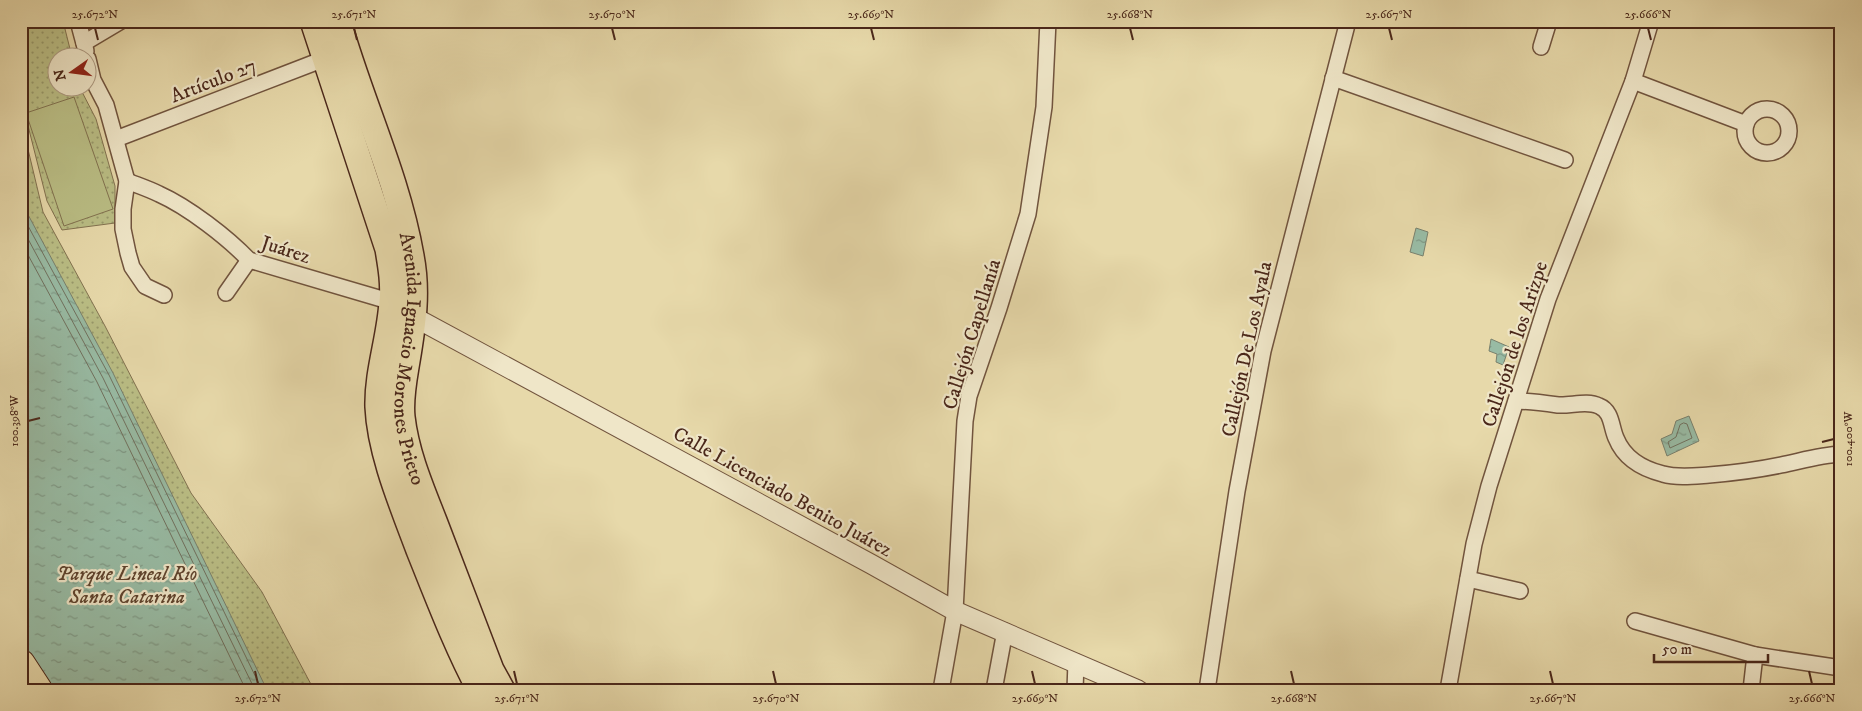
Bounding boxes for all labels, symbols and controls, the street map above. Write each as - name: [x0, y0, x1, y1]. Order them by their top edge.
- text: 25.672°N: [72, 7, 118, 22]
- text: 25.671°N: [332, 7, 377, 22]
- text: 25.670°N: [589, 7, 636, 22]
- text: 25.669°N: [848, 7, 894, 22]
- text: 25.668°N: [1107, 7, 1153, 22]
- text: 25.667°N: [1366, 7, 1413, 22]
- text: 25.666°N: [1625, 7, 1671, 22]
- north arrow: [48, 48, 98, 98]
- street label: Artículo 27: [167, 54, 260, 109]
- text: N: [50, 67, 70, 83]
- street label: Juárez: [256, 230, 314, 270]
- street label: Avenida Ignacio Morones Prieto: [387, 230, 430, 489]
- street label: Callejón Capellanía: [938, 256, 1007, 413]
- street label: Callejón de los Arizpe: [1477, 258, 1554, 431]
- street label: Callejón De Los Ayala: [1217, 259, 1278, 439]
- text: 100.398°W: [7, 394, 22, 447]
- text: 100.400°W: [1841, 411, 1856, 466]
- street label: Calle Licenciado Benito Juárez: [668, 422, 896, 563]
- park label: Parque Lineal Río Santa Catarina: [57, 562, 197, 610]
- scale bar: [1654, 631, 1768, 663]
- text: 50 m: [1662, 640, 1692, 659]
- text: 25.672°N: [235, 691, 281, 706]
- text: 25.671°N: [495, 691, 540, 706]
- text: 25.670°N: [753, 691, 800, 706]
- text: 25.669°N: [1012, 691, 1058, 706]
- text: 25.668°N: [1271, 691, 1317, 706]
- text: 25.667°N: [1530, 691, 1577, 706]
- text: 25.666°N: [1789, 691, 1835, 706]

